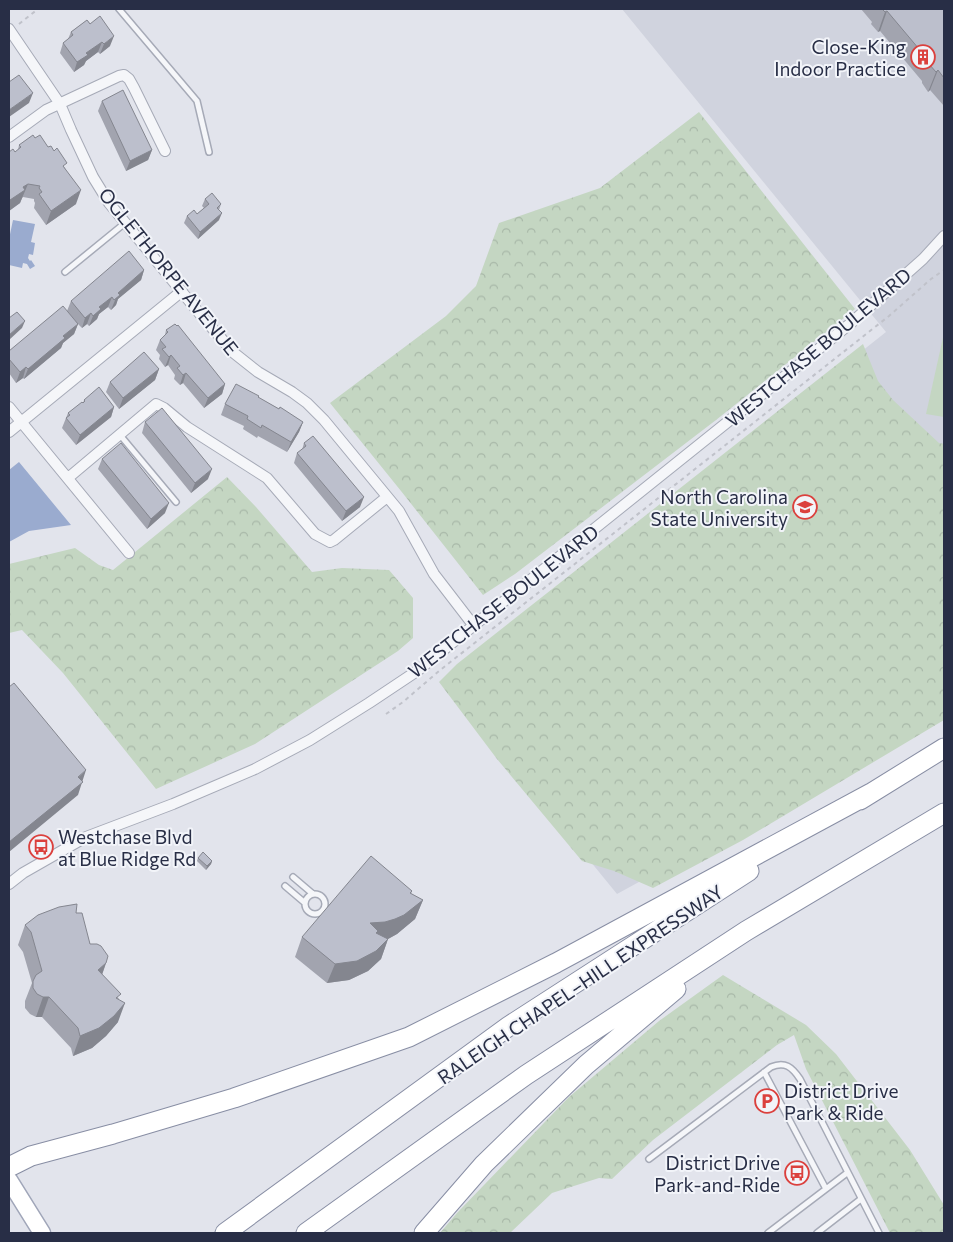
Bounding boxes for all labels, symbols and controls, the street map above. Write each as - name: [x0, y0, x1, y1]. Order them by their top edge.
- place label: Close-King Indoor Practice: [774, 35, 906, 80]
- building icon: Close-King Indoor Practice: [910, 44, 936, 70]
- street label: OGLETHORPE AVENUE: [94, 183, 244, 359]
- street label: WESTCHASE BOULEVARD: [721, 263, 915, 431]
- place label: North Carolina State University: [651, 485, 788, 530]
- school or university icon: North Carolina State University: [792, 494, 818, 520]
- street label: WESTCHASE BOULEVARD: [403, 520, 603, 682]
- place label: Westchase Blvd at Blue Ridge Rd: [58, 825, 196, 870]
- bus stop icon: Westchase Blvd at Blue Ridge Rd: [28, 834, 54, 860]
- street label: RALEIGH CHAPEL–HILL EXPRESSWAY: [433, 880, 727, 1088]
- place label: District Drive Park & Ride: [784, 1079, 898, 1124]
- parking icon: District Drive Park & Ride: [754, 1088, 780, 1114]
- place label: District Drive Park-and-Ride: [654, 1151, 780, 1196]
- bus stop icon: District Drive Park-and-Ride: [784, 1160, 810, 1186]

